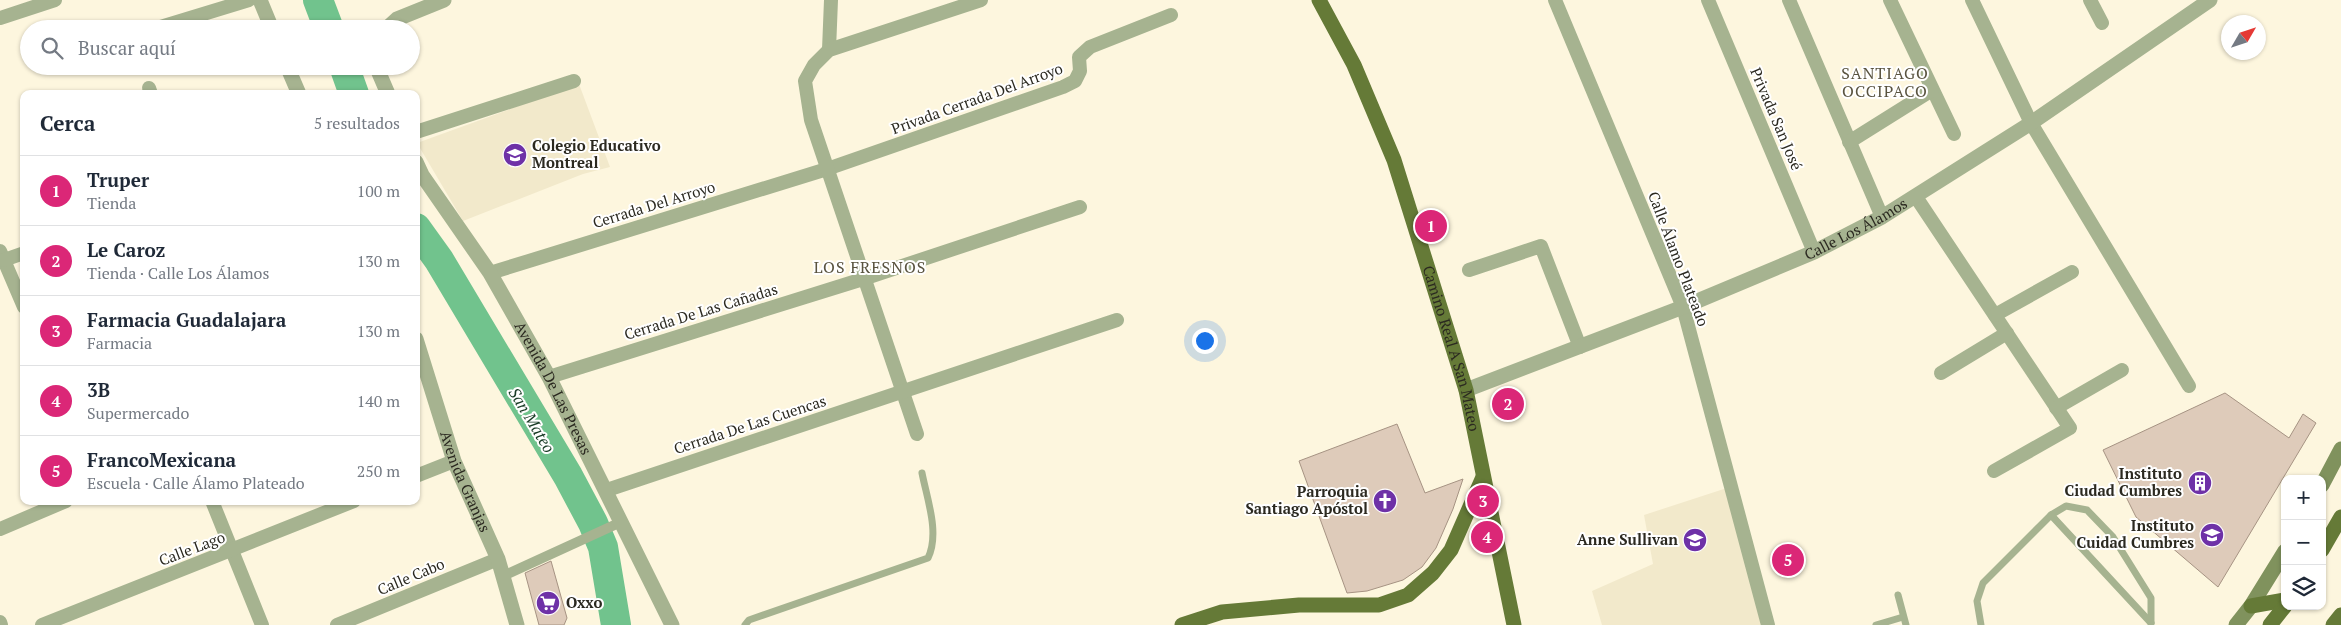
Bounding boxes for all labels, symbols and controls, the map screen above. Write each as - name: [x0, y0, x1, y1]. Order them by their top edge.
- north arrow: [2221, 15, 2266, 60]
- search box: [20, 20, 420, 75]
- icon: search: [38, 34, 66, 62]
- text: Buscar aquí: [78, 35, 176, 60]
- street label: Privada Cerrada Del Arroyo: [888, 58, 1065, 138]
- district label: SANTIAGO OCCIPACO: [1841, 62, 1929, 102]
- street label: Privada San José: [1746, 64, 1808, 173]
- text: Cerca: [40, 109, 95, 137]
- text: 5 resultados: [314, 112, 400, 134]
- place label: Colegio Educativo Montreal: [532, 135, 661, 172]
- school or university icon: Colegio Educativo Montreal: [502, 142, 528, 168]
- text: Truper: [87, 167, 149, 192]
- street label: Cerrada Del Arroyo: [590, 176, 717, 232]
- text: 1: [51, 180, 61, 202]
- text: 100 m: [357, 180, 400, 202]
- street label: Calle Álamo Plateado: [1644, 188, 1714, 329]
- text: Tienda: [87, 192, 136, 214]
- street label: Calle Los Álamos: [1801, 193, 1911, 264]
- pin: 1: [1415, 207, 1447, 245]
- text: Le Caroz: [87, 237, 165, 262]
- text: 2: [51, 250, 61, 272]
- text: 130 m: [357, 250, 400, 272]
- district label: LOS FRESNOS: [814, 256, 926, 278]
- text: Tienda · Calle Los Álamos: [87, 262, 269, 284]
- street label: Camino Real A San Mateo: [1419, 263, 1485, 433]
- street label: Cerrada De Las Cañadas: [622, 278, 780, 344]
- text: Farmacia Guadalajara: [87, 307, 286, 332]
- street label: Avenida De Las Presas: [511, 318, 597, 458]
- text: 3: [51, 320, 61, 342]
- text: 130 m: [357, 320, 400, 342]
- your location: [1192, 328, 1218, 354]
- text: Farmacia: [87, 332, 152, 354]
- text: 3B: [87, 377, 110, 402]
- water label: San Mateo: [504, 383, 560, 457]
- pin: 2: [1492, 385, 1524, 423]
- text: 4: [51, 390, 61, 412]
- text: 140 m: [357, 390, 400, 412]
- street label: Cerrada De Las Cuencas: [671, 390, 828, 458]
- text: Supermercado: [87, 402, 189, 424]
- street label: Avenida Granjas: [436, 428, 496, 535]
- text: FrancoMexicana: [87, 447, 236, 472]
- text: 5: [51, 460, 61, 482]
- text: 250 m: [357, 460, 400, 482]
- place label: Instituto Ciudad Cumbres: [2064, 463, 2182, 500]
- building icon: Instituto Ciudad Cumbres: [2187, 470, 2213, 496]
- text: Escuela · Calle Álamo Plateado: [87, 472, 305, 494]
- map controls: [2281, 475, 2326, 610]
- button: +: [2281, 475, 2326, 520]
- place label: Parroquia Santiago Apóstol: [1245, 481, 1369, 518]
- pin: 3: [1467, 482, 1499, 520]
- church icon: Parroquia Santiago Apóstol: [1372, 488, 1398, 514]
- place label: Instituto Cuidad Cumbres: [2076, 515, 2194, 552]
- pin: 4: [1471, 518, 1503, 556]
- button: −: [2281, 520, 2326, 565]
- school or university icon: Instituto Cuidad Cumbres: [2199, 522, 2225, 548]
- street label: Calle Lago: [156, 526, 228, 570]
- school or university icon: Anne Sullivan: [1682, 527, 1708, 553]
- place label: Anne Sullivan: [1577, 529, 1678, 549]
- pin: 5: [1772, 541, 1804, 579]
- street label: Calle Cabo: [374, 553, 447, 599]
- button: layers: [2281, 565, 2326, 610]
- supermarket icon: Oxxo: [535, 590, 561, 616]
- place label: Oxxo: [566, 592, 603, 612]

